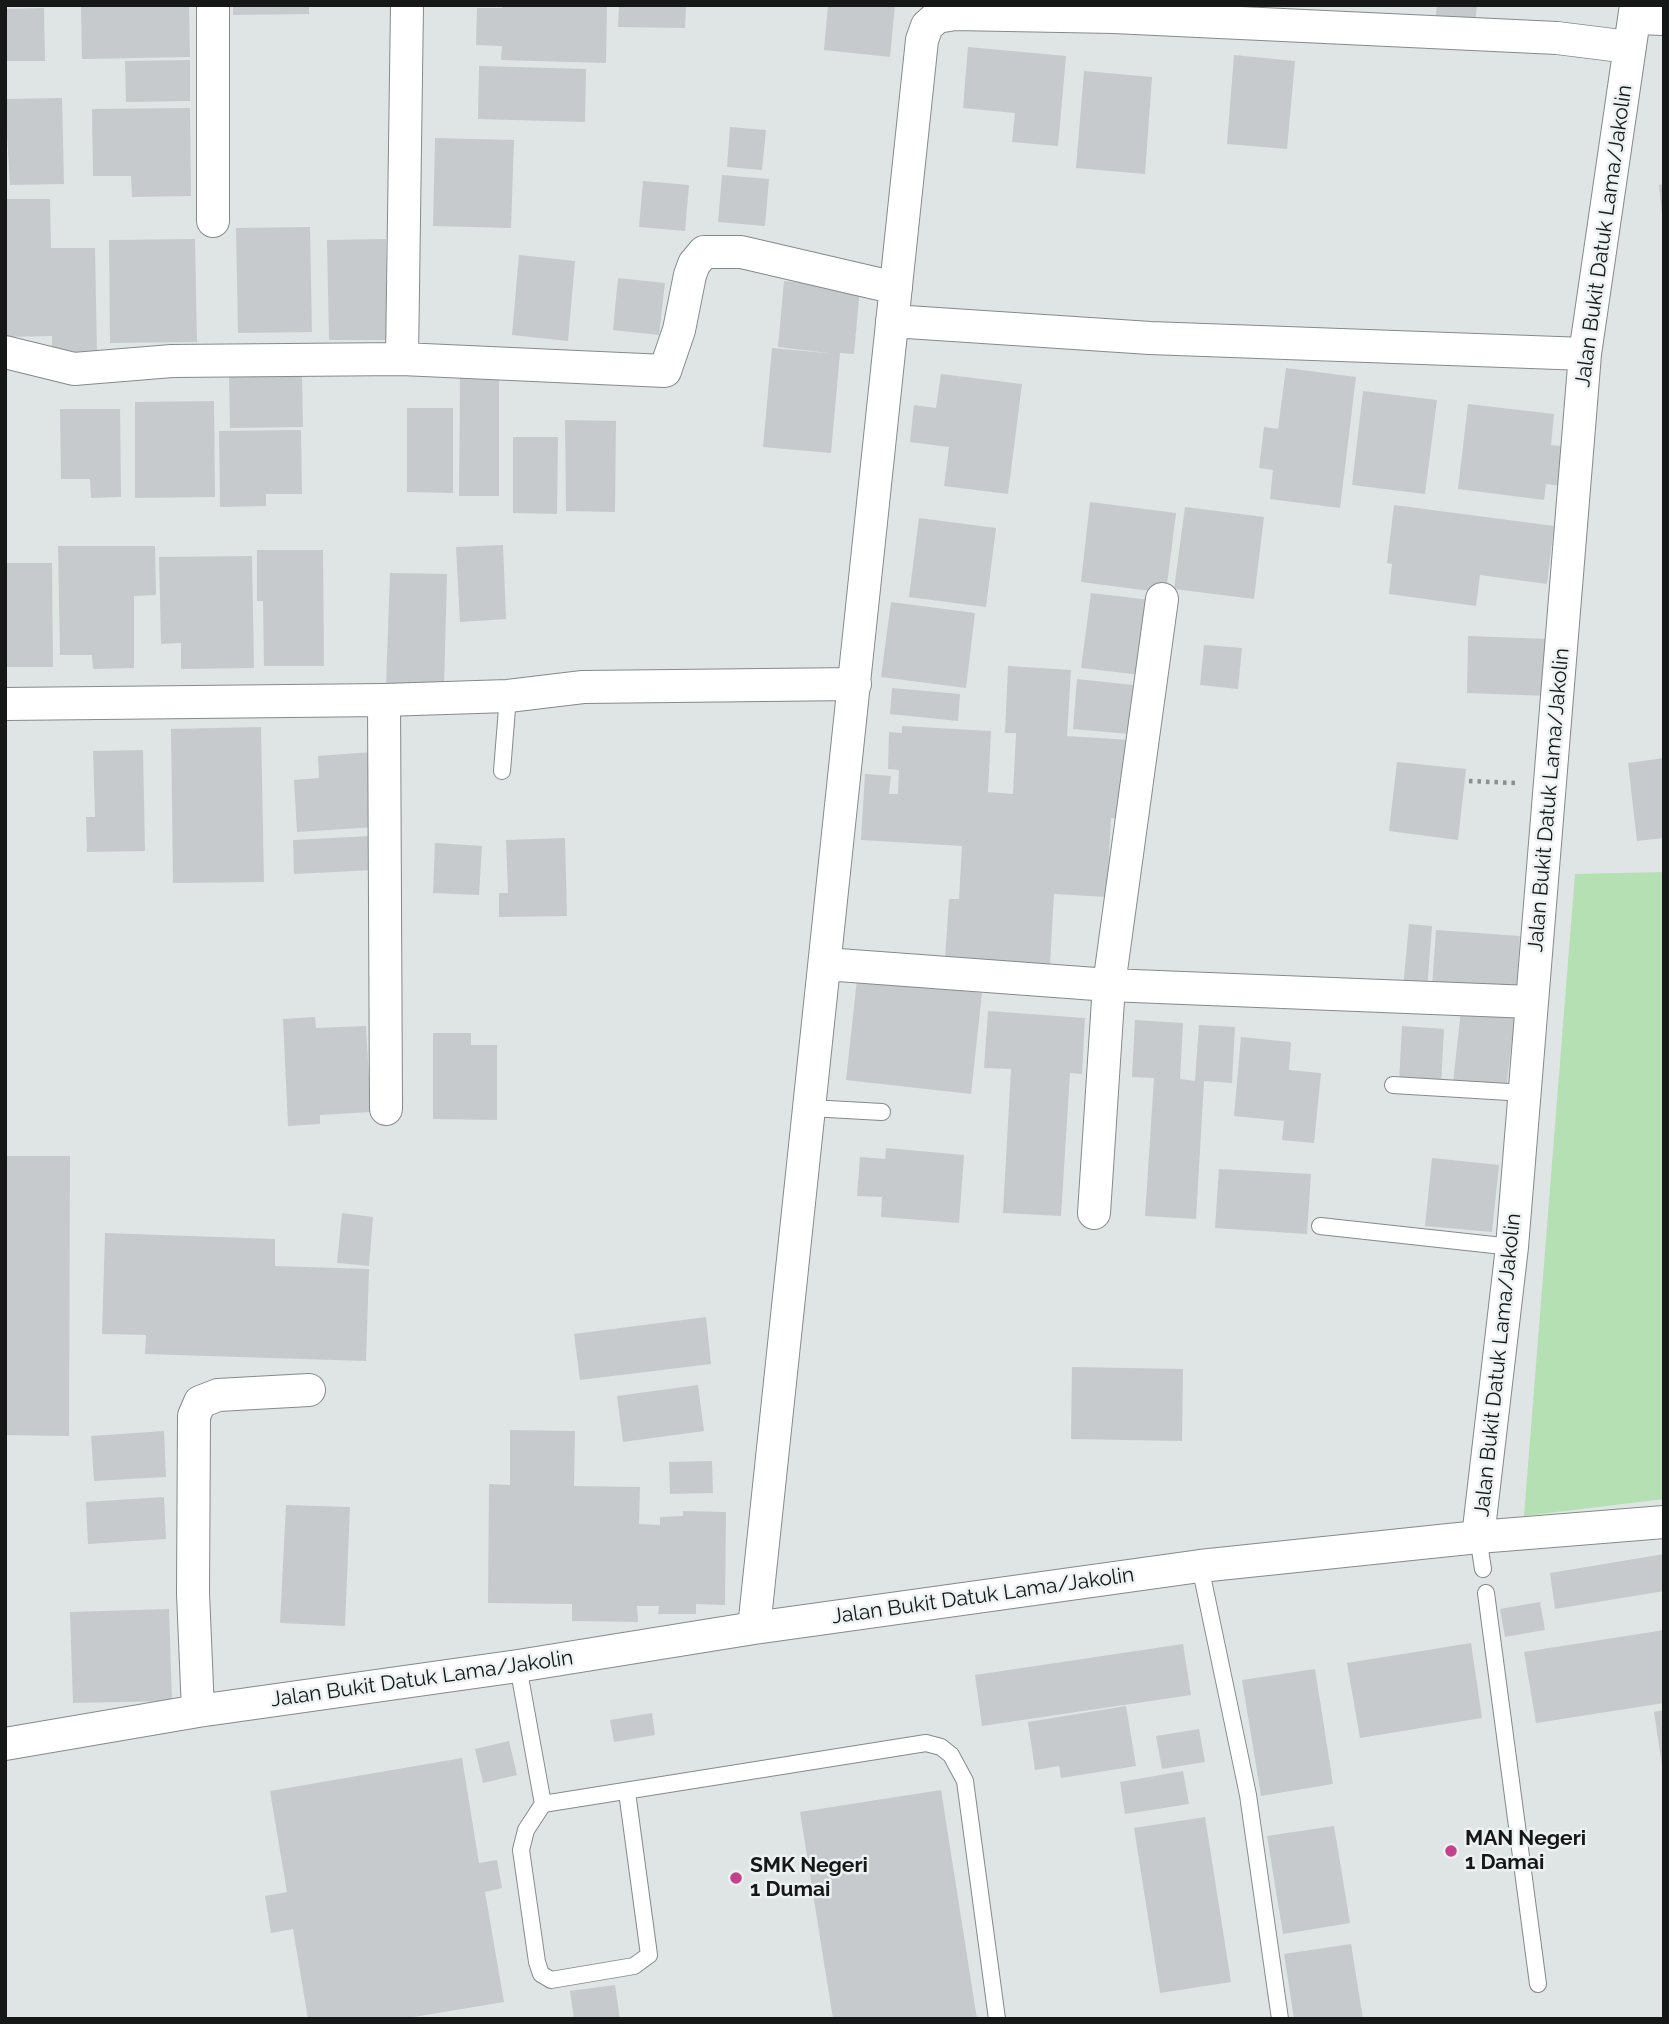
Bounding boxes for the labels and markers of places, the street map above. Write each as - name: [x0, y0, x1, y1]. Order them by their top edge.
- place label: MAN Negeri 1 Damai: [1465, 1826, 1586, 1876]
- marker: MAN Negeri 1 Damai: [1443, 1843, 1459, 1859]
- place label: SMK Negeri 1 Dumai: [750, 1853, 868, 1903]
- marker: SMK Negeri 1 Dumai: [728, 1870, 744, 1886]

